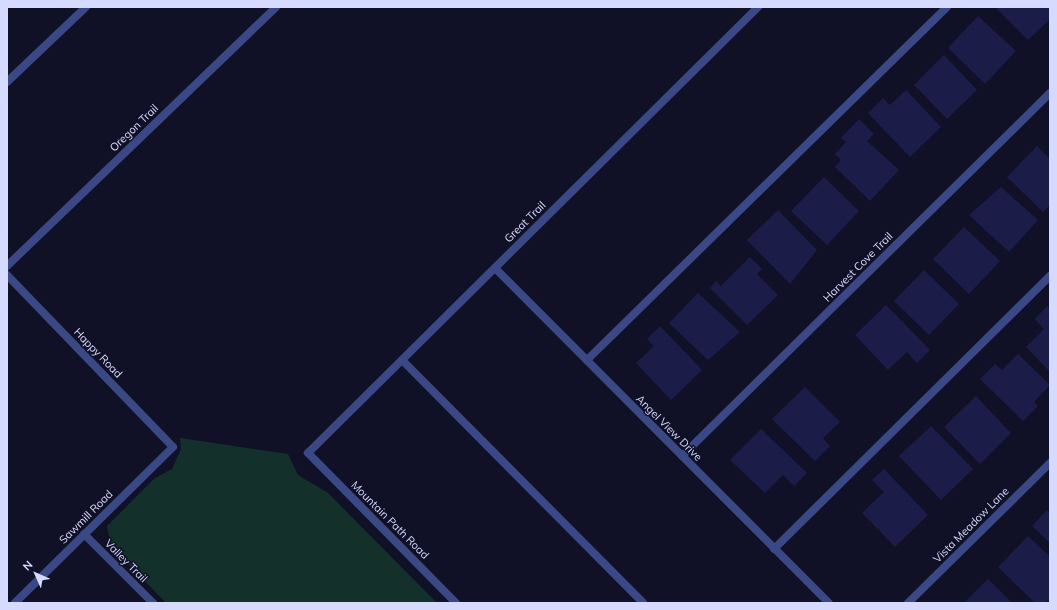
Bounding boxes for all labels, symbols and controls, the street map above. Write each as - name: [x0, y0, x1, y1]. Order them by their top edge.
- street label: Oregon Trail: [107, 102, 161, 154]
- street label: Great Trail: [502, 199, 548, 245]
- street label: Harvest Cove Trail: [821, 230, 895, 304]
- street label: Happy Road: [71, 325, 125, 381]
- street label: Angel View Drive: [633, 392, 705, 464]
- street label: Mountain Path Road: [348, 478, 432, 562]
- street label: Vista Meadow Lane: [931, 485, 1011, 565]
- street label: Sawmill Road: [56, 487, 116, 547]
- street label: Valley Trail: [102, 537, 150, 585]
- north arrow: [16, 554, 56, 594]
- text: N: [20, 558, 35, 573]

